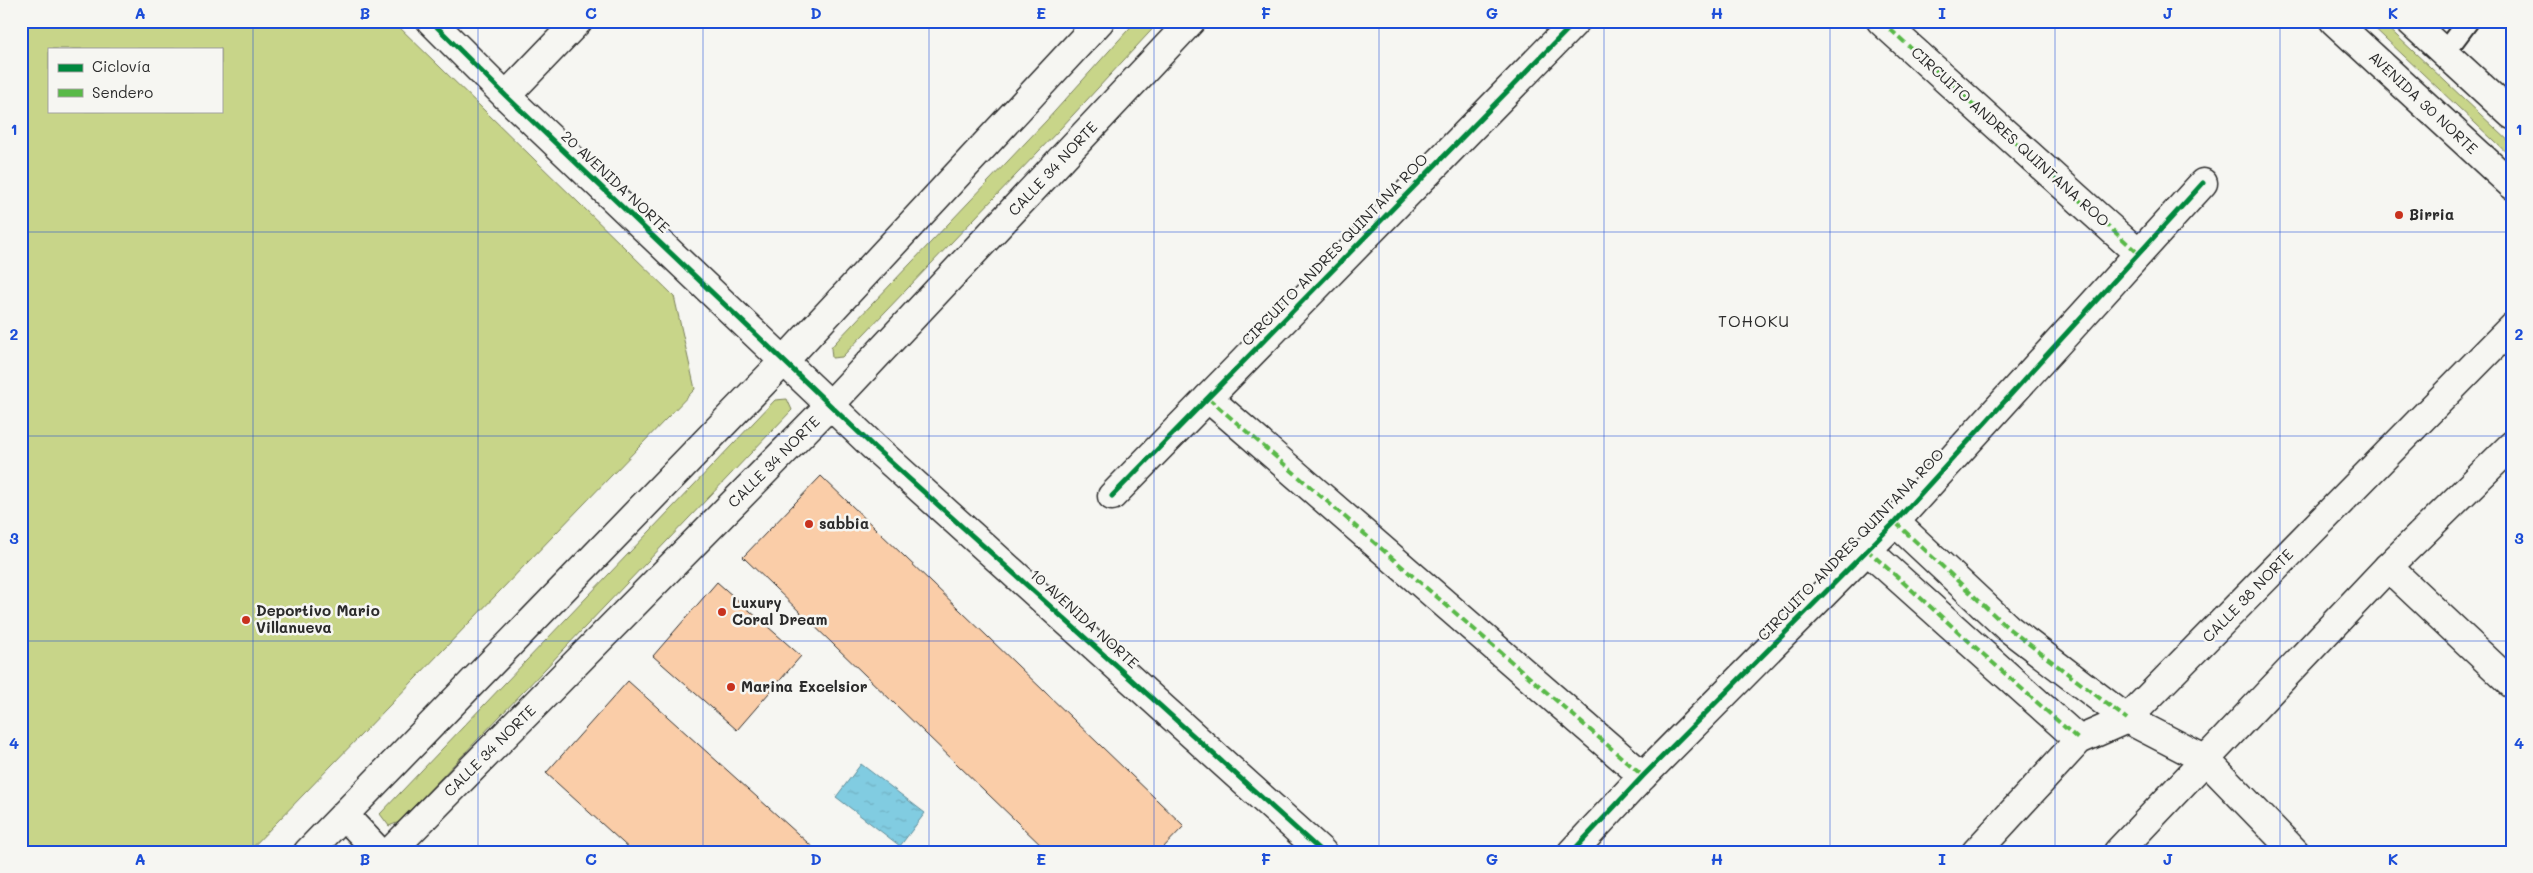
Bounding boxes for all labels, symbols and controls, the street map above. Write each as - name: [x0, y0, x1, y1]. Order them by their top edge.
- text: A: [134, 2, 146, 23]
- text: B: [360, 2, 370, 23]
- text: C: [585, 2, 597, 23]
- text: D: [810, 2, 822, 23]
- text: E: [1036, 2, 1046, 23]
- text: F: [1261, 2, 1271, 23]
- text: G: [1486, 2, 1498, 23]
- text: H: [1711, 2, 1723, 23]
- text: I: [1938, 2, 1946, 23]
- text: J: [2163, 2, 2173, 23]
- text: K: [2388, 2, 2398, 23]
- street label: CIRCUITO ANDRES QUINTANA ROO: [1907, 42, 2114, 231]
- street label: AVENIDA 30 NORTE: [2365, 47, 2483, 158]
- legend: [48, 48, 222, 112]
- text: Ciclovía: [92, 56, 151, 76]
- text: Sendero: [92, 82, 153, 102]
- street label: CALLE 34 NORTE: [1003, 117, 1102, 220]
- text: 1: [10, 118, 18, 139]
- text: 1: [2515, 118, 2523, 139]
- street label: 20 AVENIDA NORTE: [557, 126, 675, 237]
- street label: CIRCUITO ANDRES QUINTANA ROO: [1237, 149, 1432, 350]
- place label: Birria: [2409, 204, 2454, 224]
- marker: Birria: [2393, 209, 2405, 221]
- district label: TOHOKU: [1718, 310, 1790, 331]
- text: 2: [10, 323, 19, 344]
- text: 2: [2515, 323, 2524, 344]
- street label: CALLE 34 NORTE: [723, 411, 824, 512]
- street label: CIRCUITO ANDRES QUINTANA ROO: [1753, 444, 1948, 645]
- place label: sabbia: [819, 513, 869, 533]
- marker: sabbia: [803, 518, 815, 530]
- text: 3: [9, 527, 19, 548]
- text: 3: [2514, 527, 2524, 548]
- street label: CALLE 38 NORTE: [2198, 544, 2297, 646]
- street label: 10 AVENIDA NORTE: [1026, 564, 1144, 673]
- place label: Luxury Coral Dream: [732, 592, 827, 629]
- place label: Deportivo Mario Villanueva: [256, 600, 380, 637]
- marker: Luxury Coral Dream: [716, 606, 728, 618]
- marker: Deportivo Mario Villanueva: [240, 614, 252, 626]
- place label: Marina Excelsior: [741, 676, 868, 696]
- marker: Marina Excelsior: [725, 681, 737, 693]
- street label: CALLE 34 NORTE: [439, 700, 540, 801]
- text: 4: [9, 732, 19, 753]
- text: 4: [2514, 732, 2524, 753]
- text: A: [134, 848, 146, 869]
- text: B: [360, 848, 370, 869]
- text: C: [585, 848, 597, 869]
- text: D: [810, 848, 822, 869]
- text: E: [1036, 848, 1046, 869]
- text: F: [1261, 848, 1271, 869]
- text: G: [1486, 848, 1498, 869]
- text: H: [1711, 848, 1723, 869]
- text: I: [1938, 848, 1946, 869]
- text: J: [2163, 848, 2173, 869]
- text: K: [2388, 848, 2398, 869]

